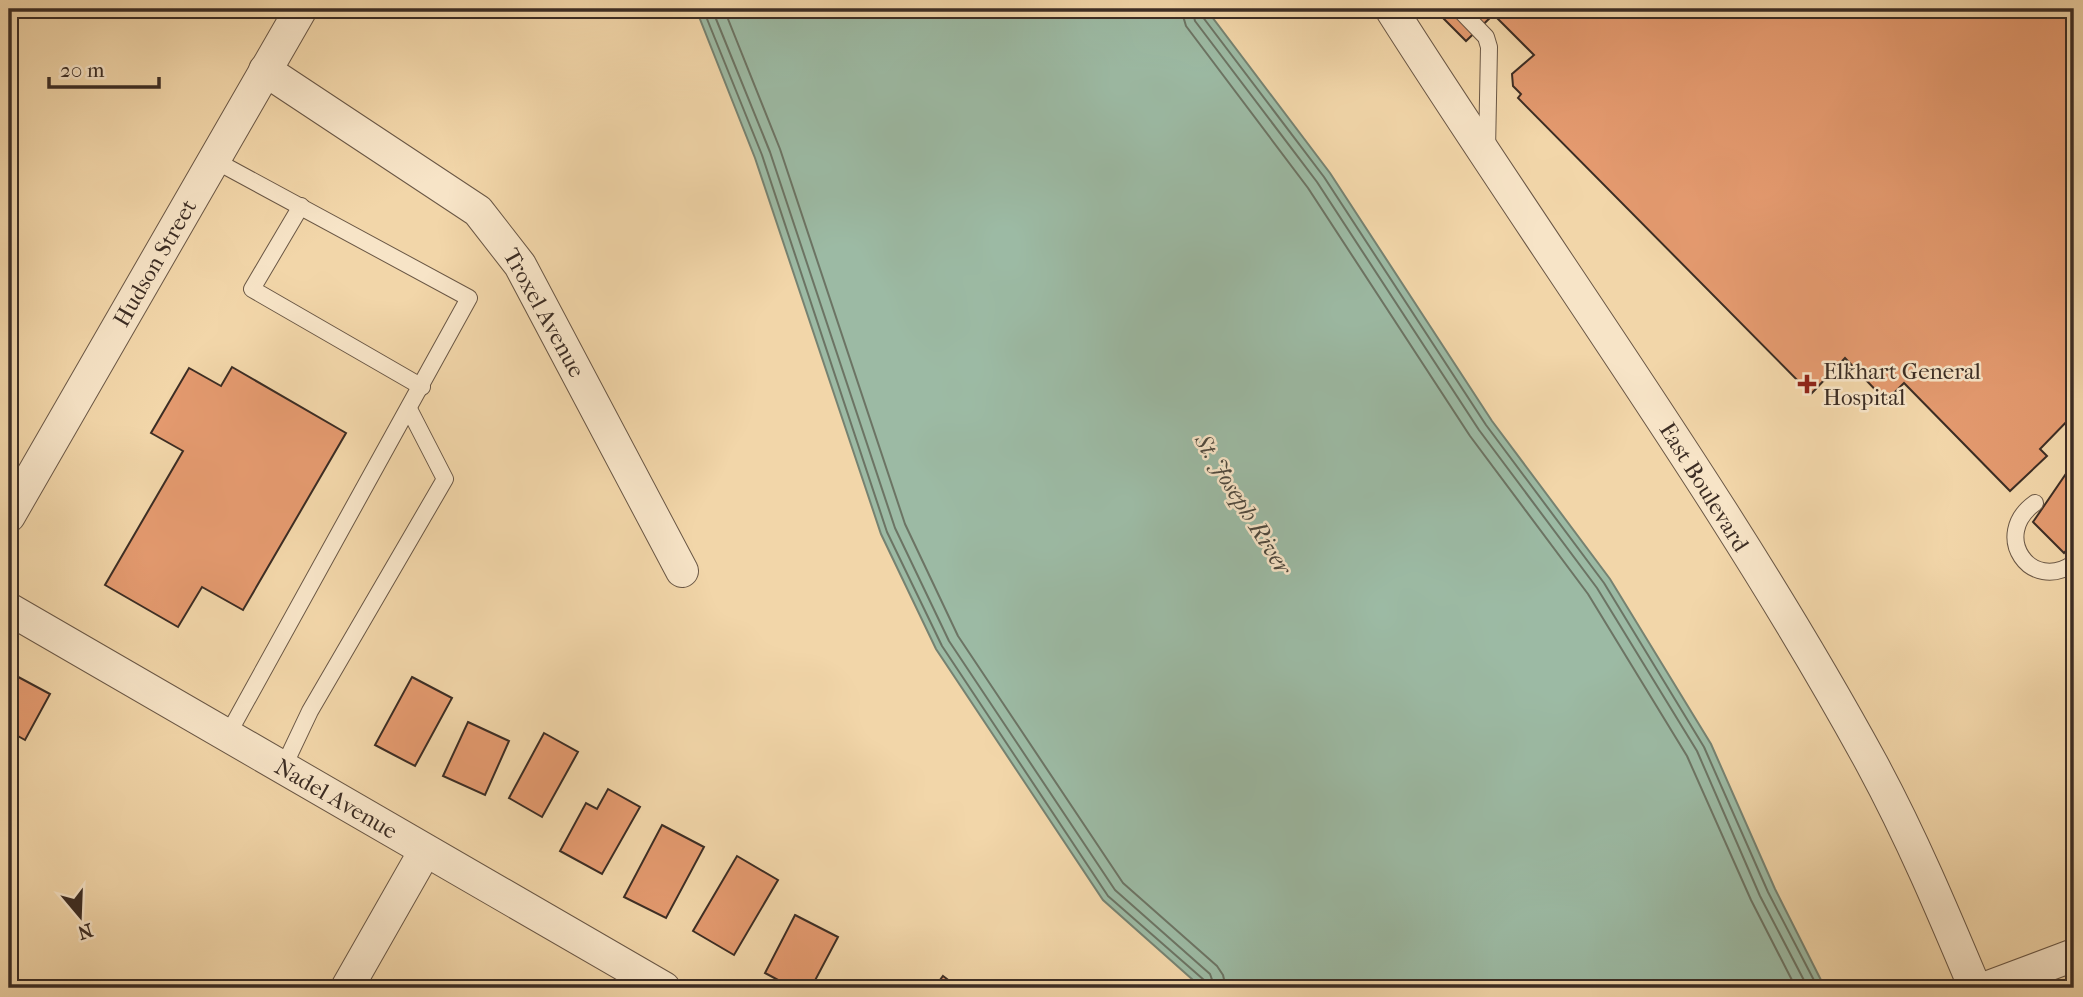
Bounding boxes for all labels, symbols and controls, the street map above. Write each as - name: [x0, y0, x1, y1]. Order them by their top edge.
- scale bar: [49, 46, 159, 90]
- text: 20 m: [60, 58, 105, 82]
- street label: Hudson Street: [108, 195, 202, 331]
- street label: Troxel Avenue: [498, 244, 590, 382]
- place label: Elkhart General Hospital: [1823, 358, 1982, 411]
- marker: Elkhart General Hospital: [1797, 374, 1817, 394]
- street label: East Boulevard: [1654, 418, 1755, 557]
- water label: St. Joseph River: [1188, 428, 1299, 581]
- street label: Nadel Avenue: [270, 753, 402, 845]
- north arrow: [46, 881, 116, 951]
- text: N: [74, 918, 96, 944]

